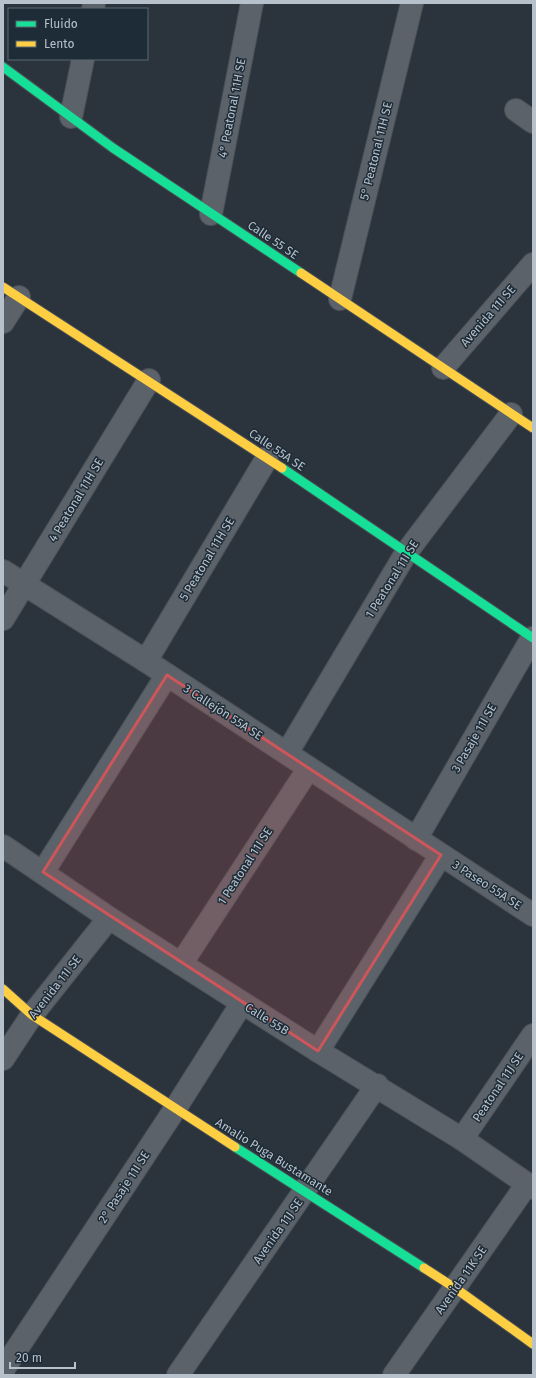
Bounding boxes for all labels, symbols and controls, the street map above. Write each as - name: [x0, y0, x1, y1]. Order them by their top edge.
- legend: [8, 8, 148, 60]
- text: Fluido: [44, 17, 78, 31]
- text: Lento: [44, 37, 74, 51]
- street label: 4° Peatonal 11H SE: [215, 57, 249, 159]
- street label: 5° Peatonal 11H SE: [357, 100, 395, 202]
- street label: Calle 55 SE: [245, 218, 301, 262]
- street label: Avenida 11I SE: [458, 283, 518, 349]
- street label: Calle 55A SE: [246, 426, 308, 474]
- street label: 4 Peatonal 11H SE: [46, 456, 106, 544]
- street label: 5 Peatonal 11H SE: [177, 515, 237, 603]
- street label: 1 Peatonal 11I SE: [362, 537, 422, 621]
- street label: 3 Callejón 55A SE: [181, 681, 265, 743]
- street label: 3 Pasaje 11I SE: [449, 701, 499, 775]
- street label: 1 Peatonal 11I SE: [215, 825, 275, 907]
- street label: 3 Paseo 55A SE: [450, 858, 524, 912]
- street label: Avenida 11I SE: [26, 953, 84, 1021]
- street label: Calle 55B: [243, 1000, 291, 1038]
- street label: Peatonal 11J SE: [470, 1050, 526, 1124]
- street label: Amalio Puga Bustamante: [213, 1115, 335, 1199]
- street label: 2° Pasaje 11I SE: [96, 1148, 152, 1226]
- street label: Avenida 11J SE: [250, 1196, 306, 1266]
- street label: Avenida 11K SE: [432, 1243, 490, 1317]
- scale bar: [10, 1344, 75, 1370]
- text: 20 m: [16, 1351, 42, 1365]

